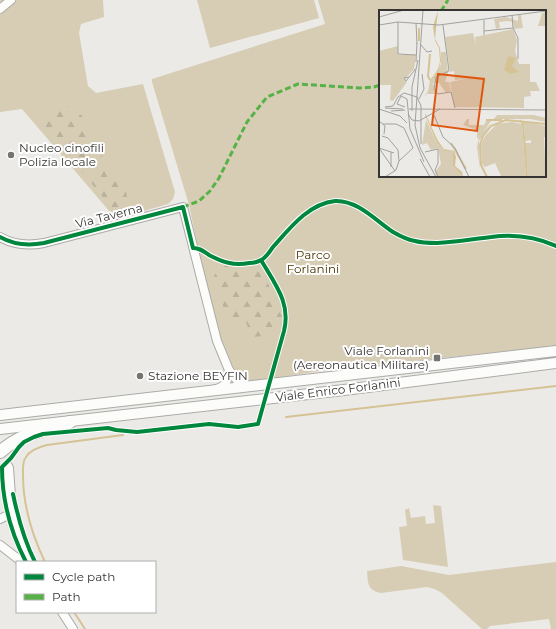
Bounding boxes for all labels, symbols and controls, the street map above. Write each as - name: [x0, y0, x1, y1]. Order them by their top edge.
- inset map: [379, 10, 546, 177]
- place label: Nucleo cinofili Polizia locale: [19, 140, 104, 169]
- marker: Nucleo cinofili Polizia locale: [6, 150, 16, 160]
- street label: Via Taverna: [74, 200, 144, 231]
- park label: Parco Forlanini: [287, 247, 339, 276]
- place label: Viale Forlanini (Aereonautica Militare): [293, 343, 429, 372]
- marker: Viale Forlanini (Aereonautica Militare): [432, 353, 442, 363]
- place label: Stazione BEYFIN: [148, 368, 248, 383]
- marker: Stazione BEYFIN: [135, 371, 145, 381]
- street label: Viale Enrico Forlanini: [274, 374, 401, 405]
- legend: [16, 561, 156, 613]
- text: Cycle path: [52, 569, 115, 584]
- text: Path: [52, 589, 81, 604]

